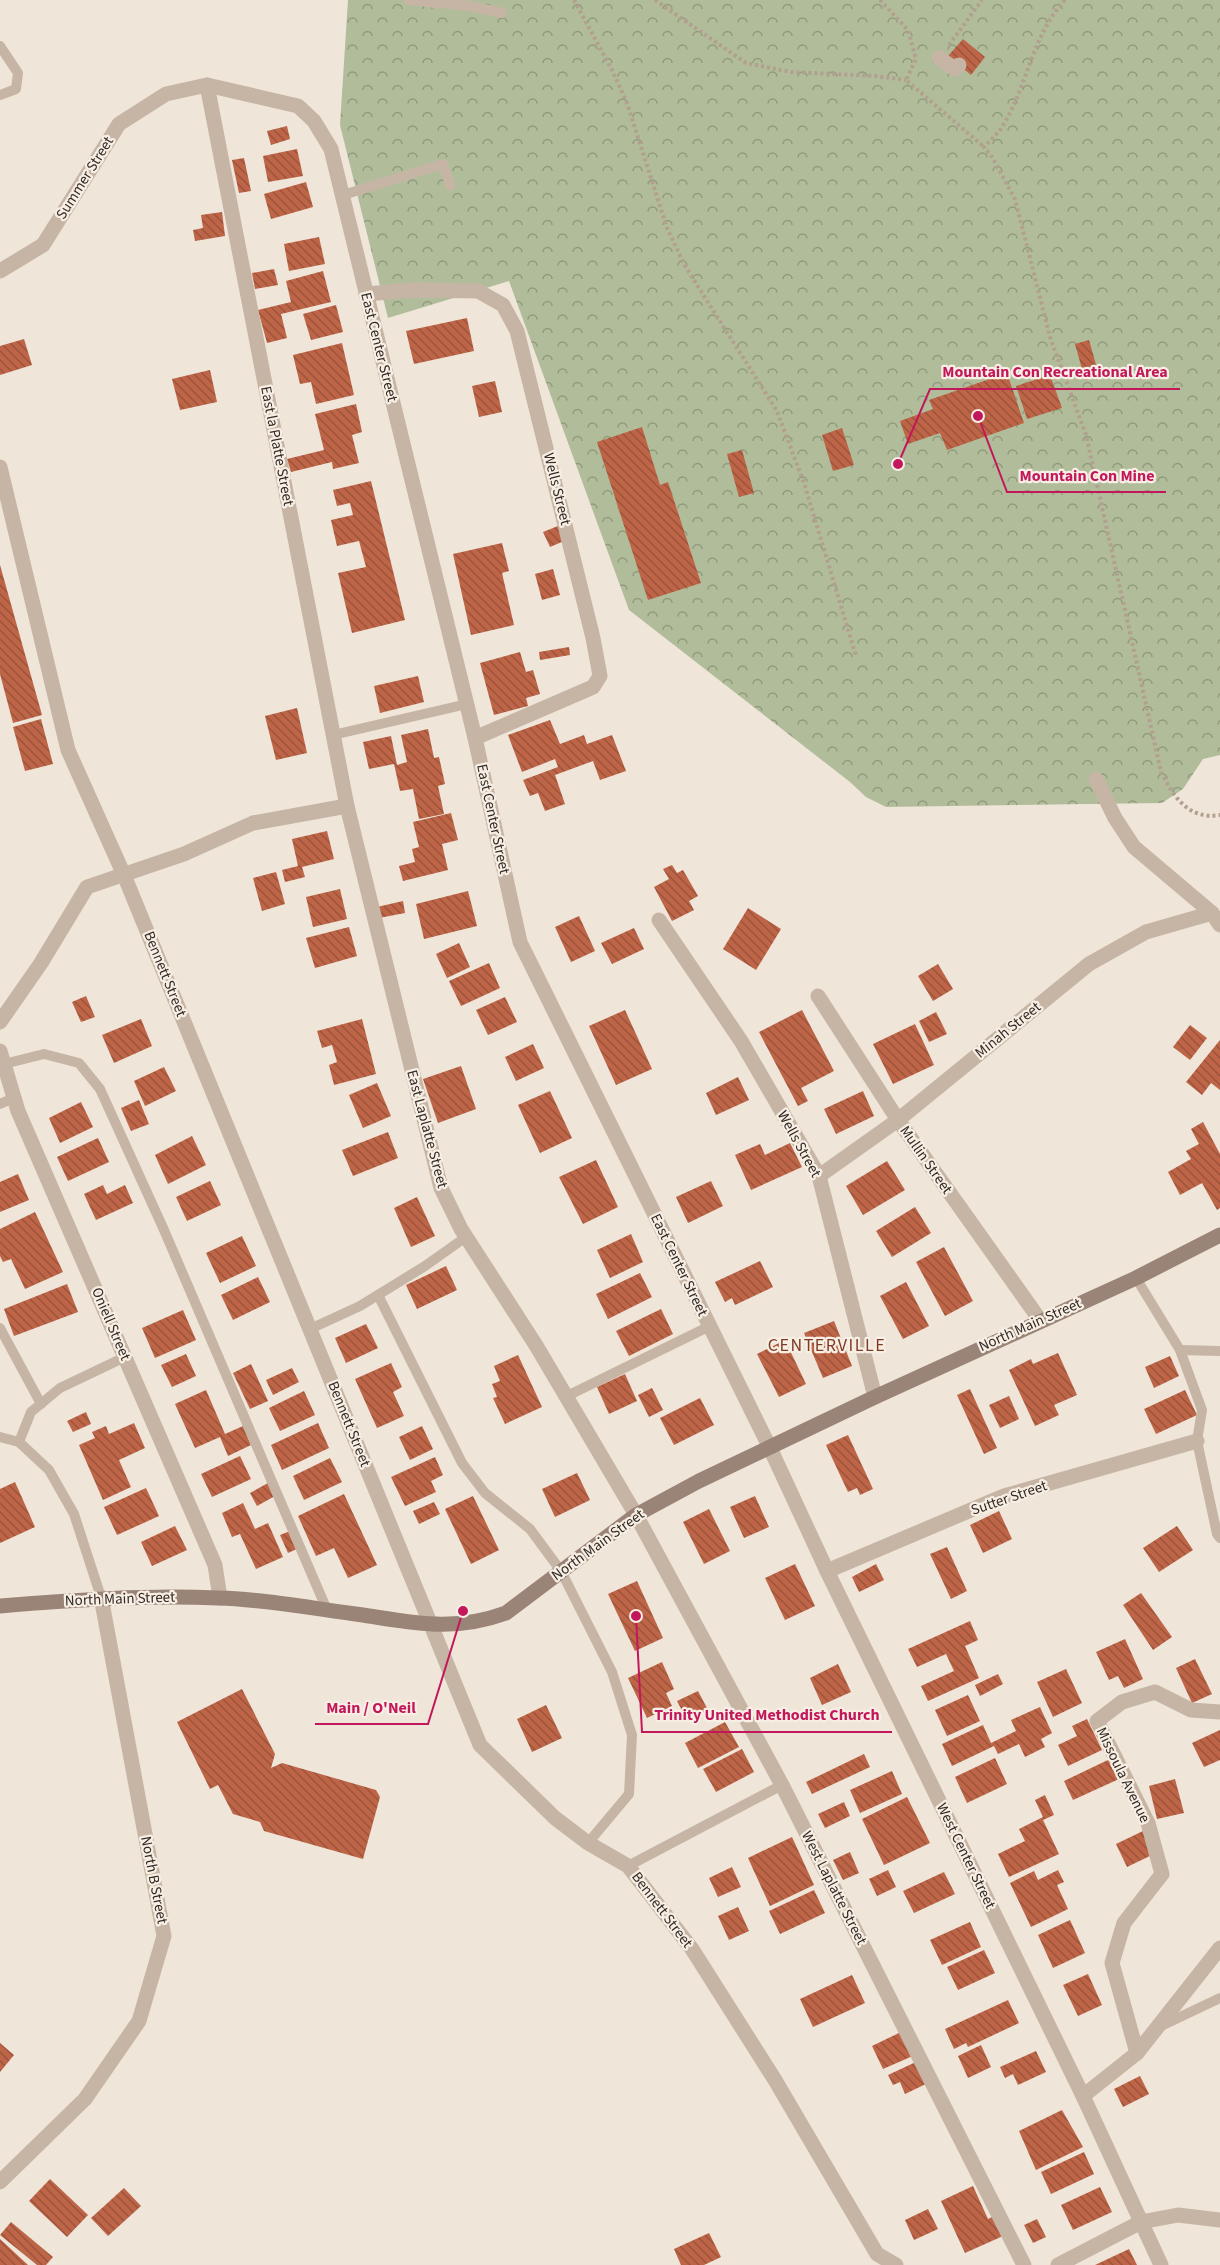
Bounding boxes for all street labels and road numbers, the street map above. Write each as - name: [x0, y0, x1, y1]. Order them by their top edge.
- street label: Summer Street: [51, 132, 119, 224]
- street label: East Center Street: [355, 290, 403, 404]
- street label: East la Platte Street: [255, 384, 299, 508]
- street label: Wells Street: [538, 451, 576, 527]
- street label: East Center Street: [471, 762, 515, 876]
- street label: Bennett Street: [138, 928, 192, 1020]
- street label: Minah Street: [971, 997, 1045, 1063]
- street label: East Laplatte Street: [401, 1068, 453, 1190]
- street label: Wells Street: [772, 1107, 826, 1181]
- street label: Mullin Street: [895, 1122, 957, 1198]
- street label: East Center Street: [645, 1210, 713, 1320]
- street label: Oniell Street: [86, 1284, 136, 1364]
- street label: North Main Street: [975, 1293, 1085, 1357]
- street label: Bennett Street: [322, 1378, 376, 1470]
- street label: Sutter Street: [968, 1475, 1050, 1521]
- street label: North Main Street: [547, 1504, 649, 1586]
- street label: North Main Street: [65, 1587, 175, 1611]
- street label: Missoula Avenue: [1091, 1724, 1155, 1826]
- street label: West Center Street: [931, 1799, 1001, 1913]
- street label: West Laplatte Street: [796, 1827, 872, 1949]
- street label: North B Street: [135, 1834, 173, 1926]
- street label: Bennett Street: [626, 1868, 698, 1952]

